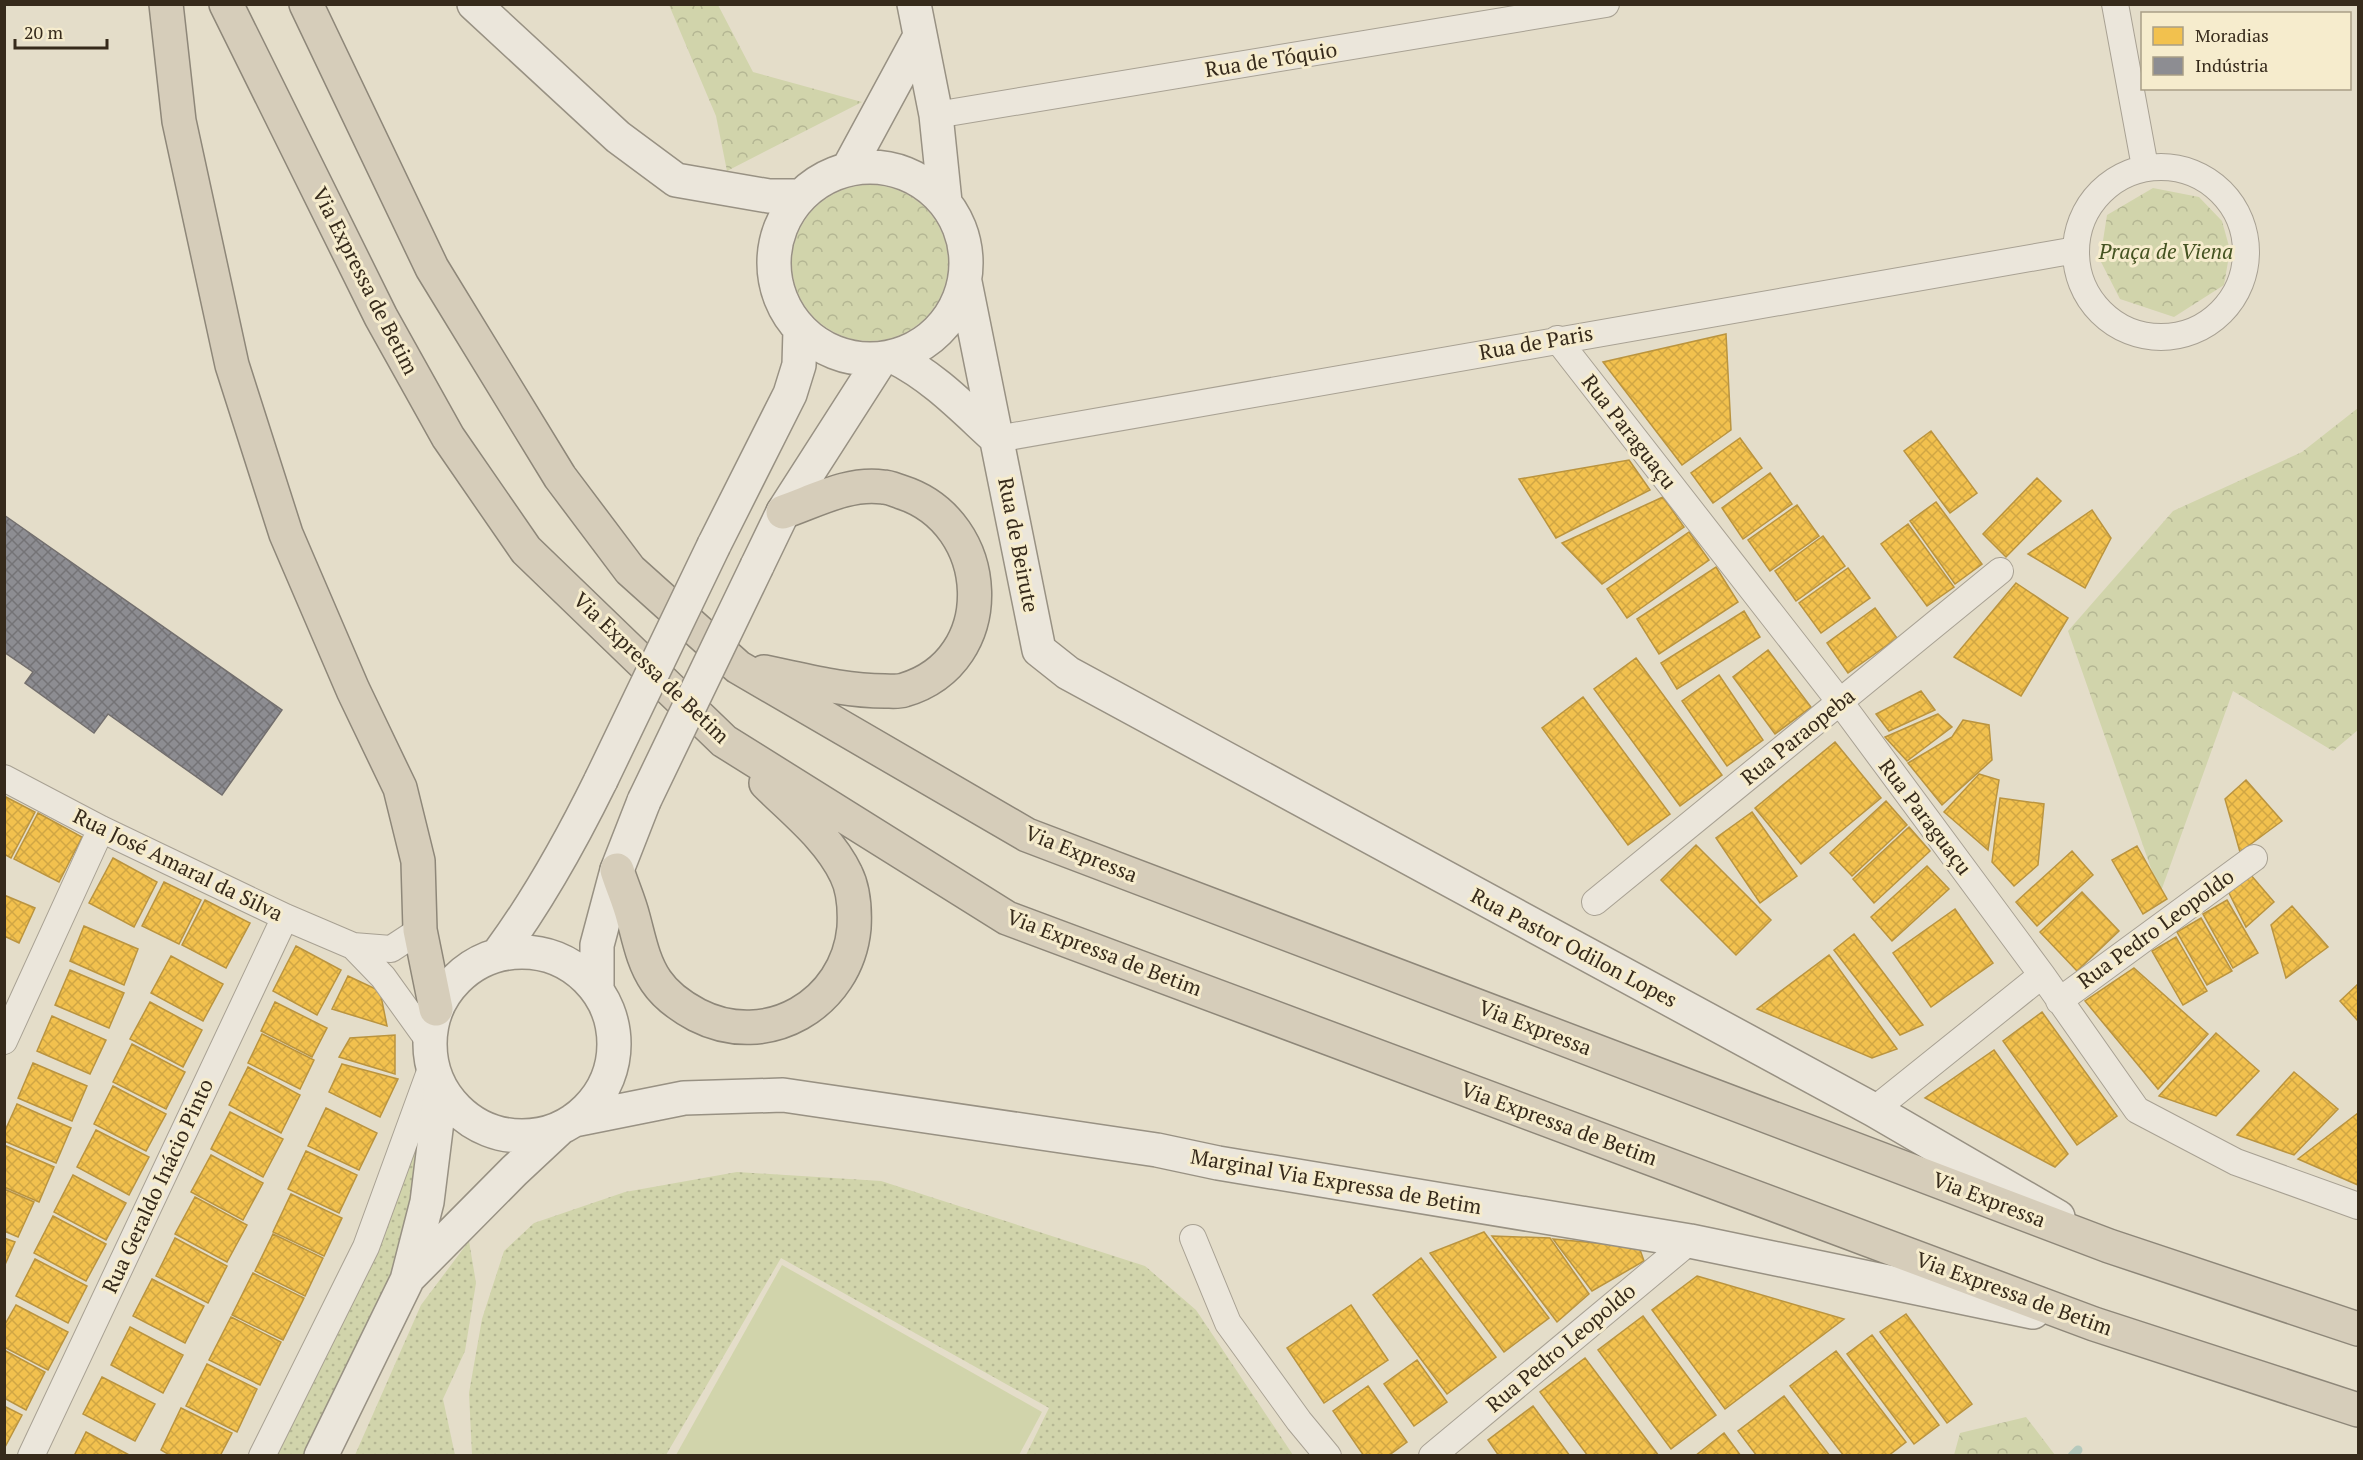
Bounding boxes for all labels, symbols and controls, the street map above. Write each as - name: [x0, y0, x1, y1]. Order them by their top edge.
- scale bar: [15, 12, 106, 50]
- legend: [2141, 12, 2351, 90]
- text: 20 m: [24, 20, 64, 44]
- text: Moradias: [2195, 23, 2269, 47]
- street label: Rua de Tóquio: [1203, 35, 1339, 83]
- text: Indústria: [2195, 53, 2268, 77]
- street label: Via Expressa de Betim: [306, 182, 425, 379]
- park label: Praça de Viena: [2098, 237, 2233, 265]
- street label: Rua de Paris: [1477, 318, 1595, 366]
- street label: Rua Paraguaçu: [1576, 368, 1683, 495]
- street label: Rua de Beirute: [992, 475, 1046, 615]
- street label: Via Expressa de Betim: [568, 585, 736, 749]
- street label: Rua Paraopeba: [1735, 681, 1861, 791]
- street label: Rua Paraguaçu: [1873, 753, 1979, 880]
- street label: Rua José Amaral da Silva: [69, 801, 288, 927]
- street label: Via Expressa: [1021, 818, 1142, 888]
- street label: Rua Pedro Leopoldo: [2072, 862, 2239, 994]
- street label: Rua Pastor Odilon Lopes: [1467, 881, 1682, 1013]
- street label: Via Expressa de Betim: [1003, 902, 1206, 1002]
- street label: Via Expressa: [1475, 993, 1596, 1062]
- street label: Rua Geraldo Inácio Pinto: [95, 1074, 219, 1297]
- street label: Via Expressa de Betim: [1457, 1075, 1661, 1172]
- street label: Marginal Via Expressa de Betim: [1188, 1142, 1484, 1220]
- street label: Via Expressa: [1929, 1165, 2050, 1234]
- street label: Via Expressa de Betim: [1912, 1245, 2116, 1342]
- street label: Rua Pedro Leopoldo: [1480, 1276, 1641, 1418]

